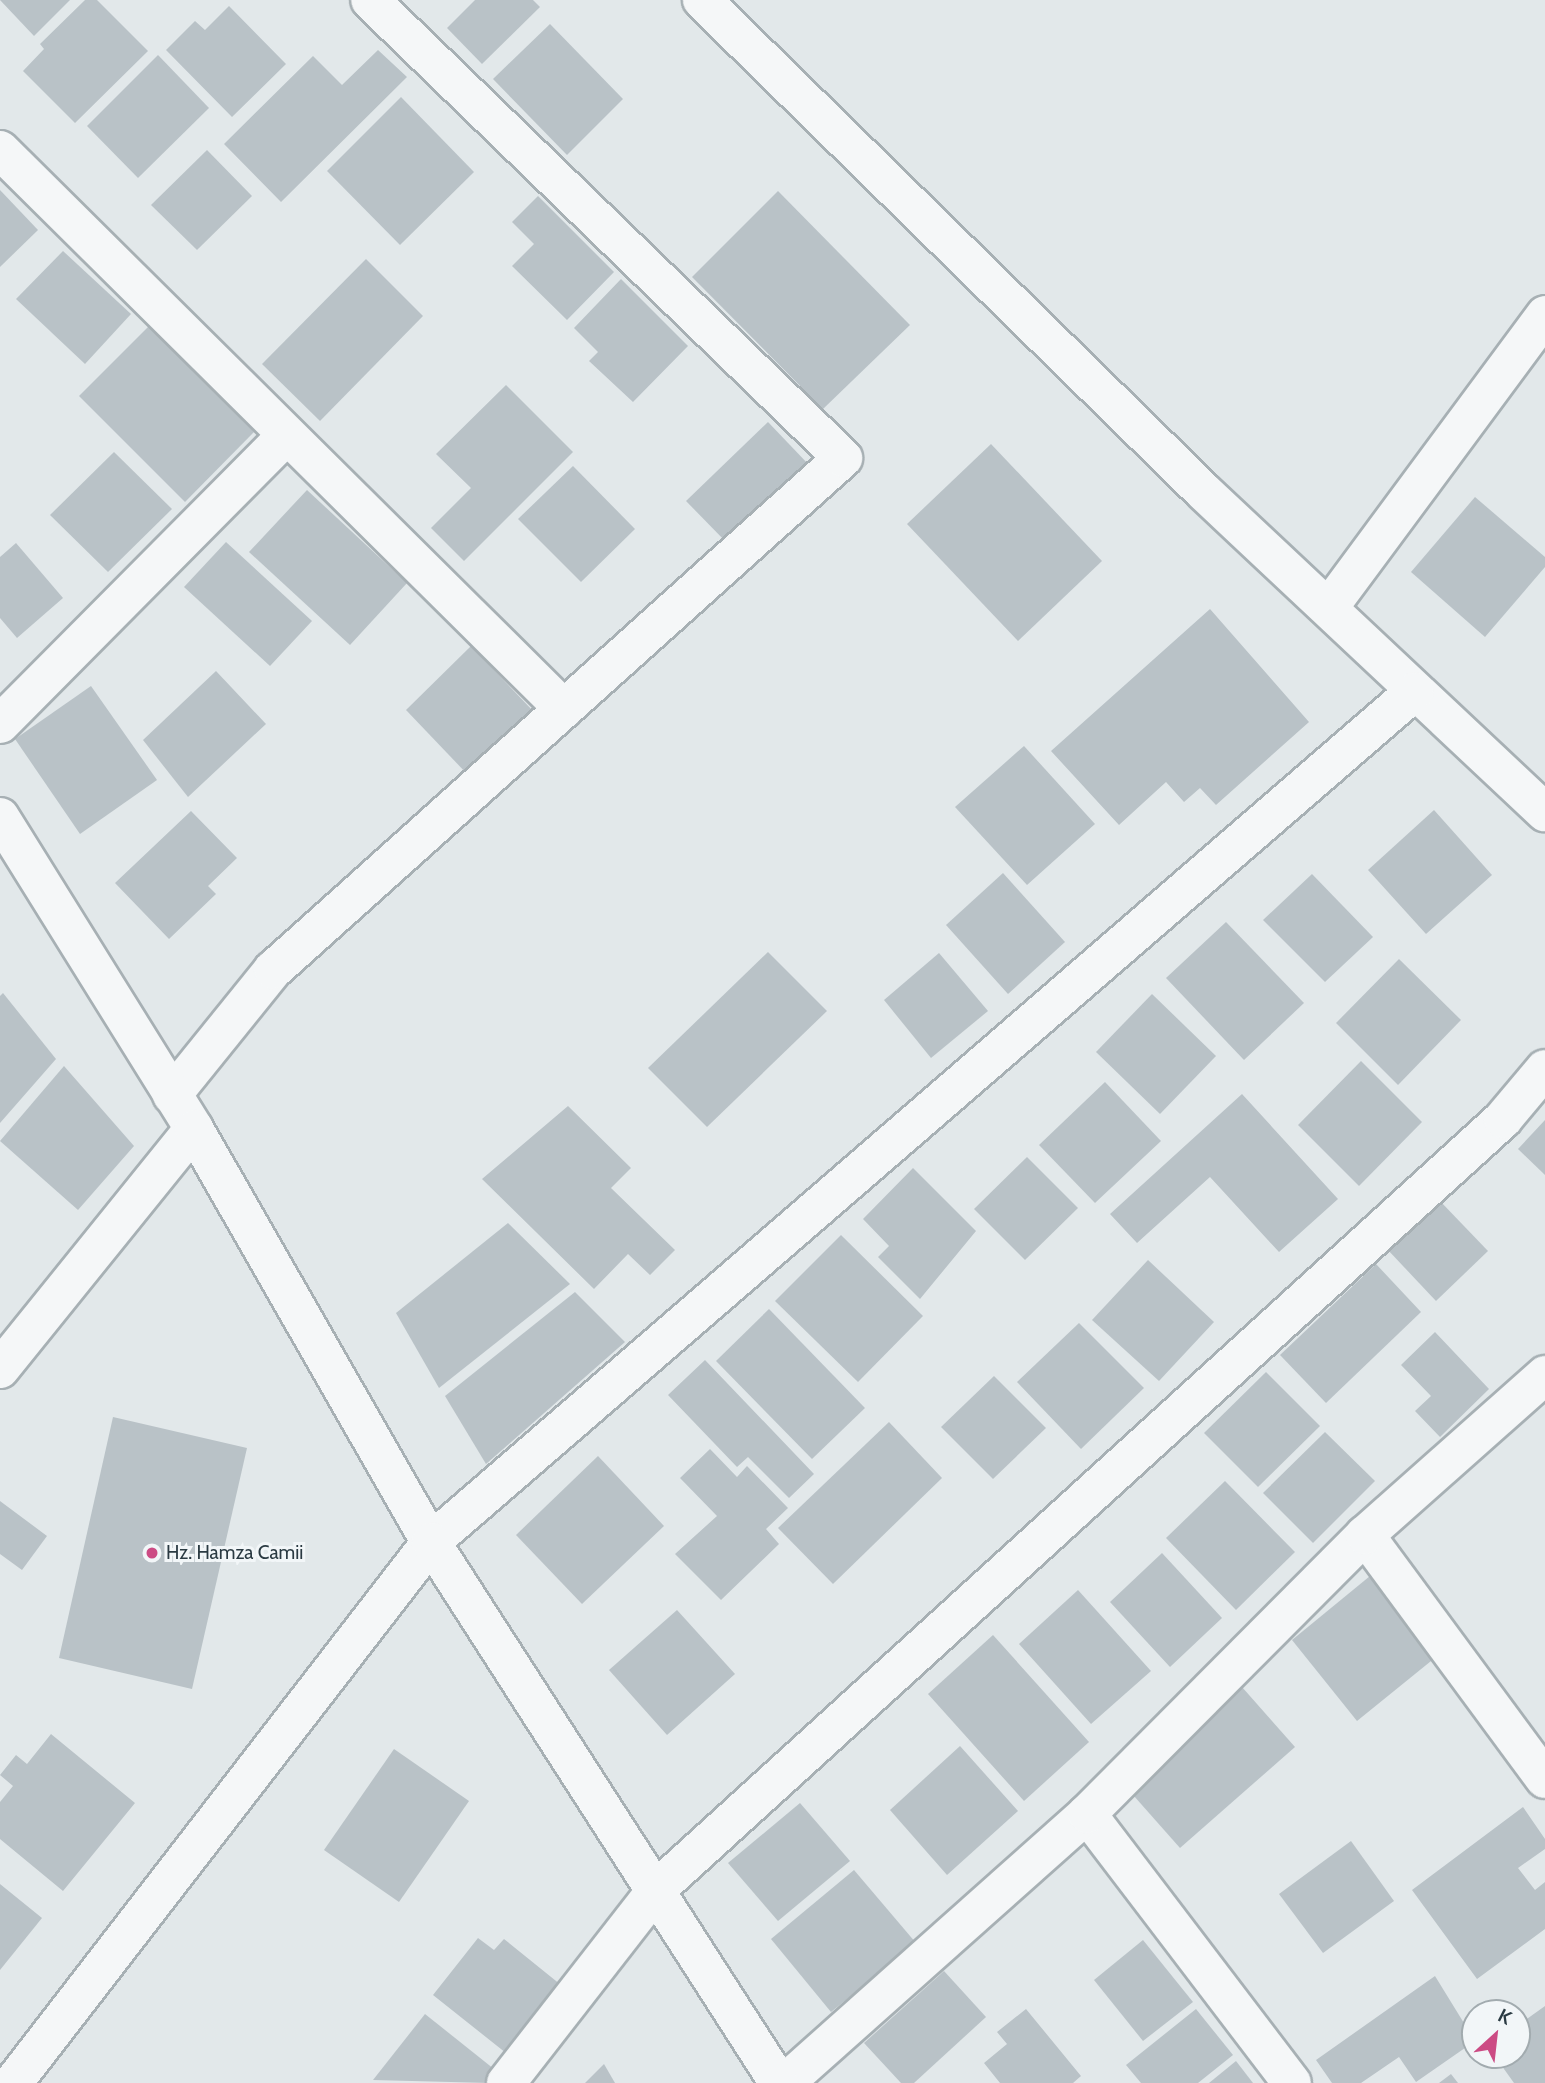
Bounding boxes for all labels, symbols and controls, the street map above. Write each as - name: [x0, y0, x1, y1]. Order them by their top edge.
- place label: Hz. Hamza Camii: [166, 1542, 303, 1564]
- marker: Hz. Hamza Camii: [144, 1545, 160, 1561]
- north arrow: [1461, 1999, 1531, 2069]
- text: K: [1494, 2004, 1515, 2030]

